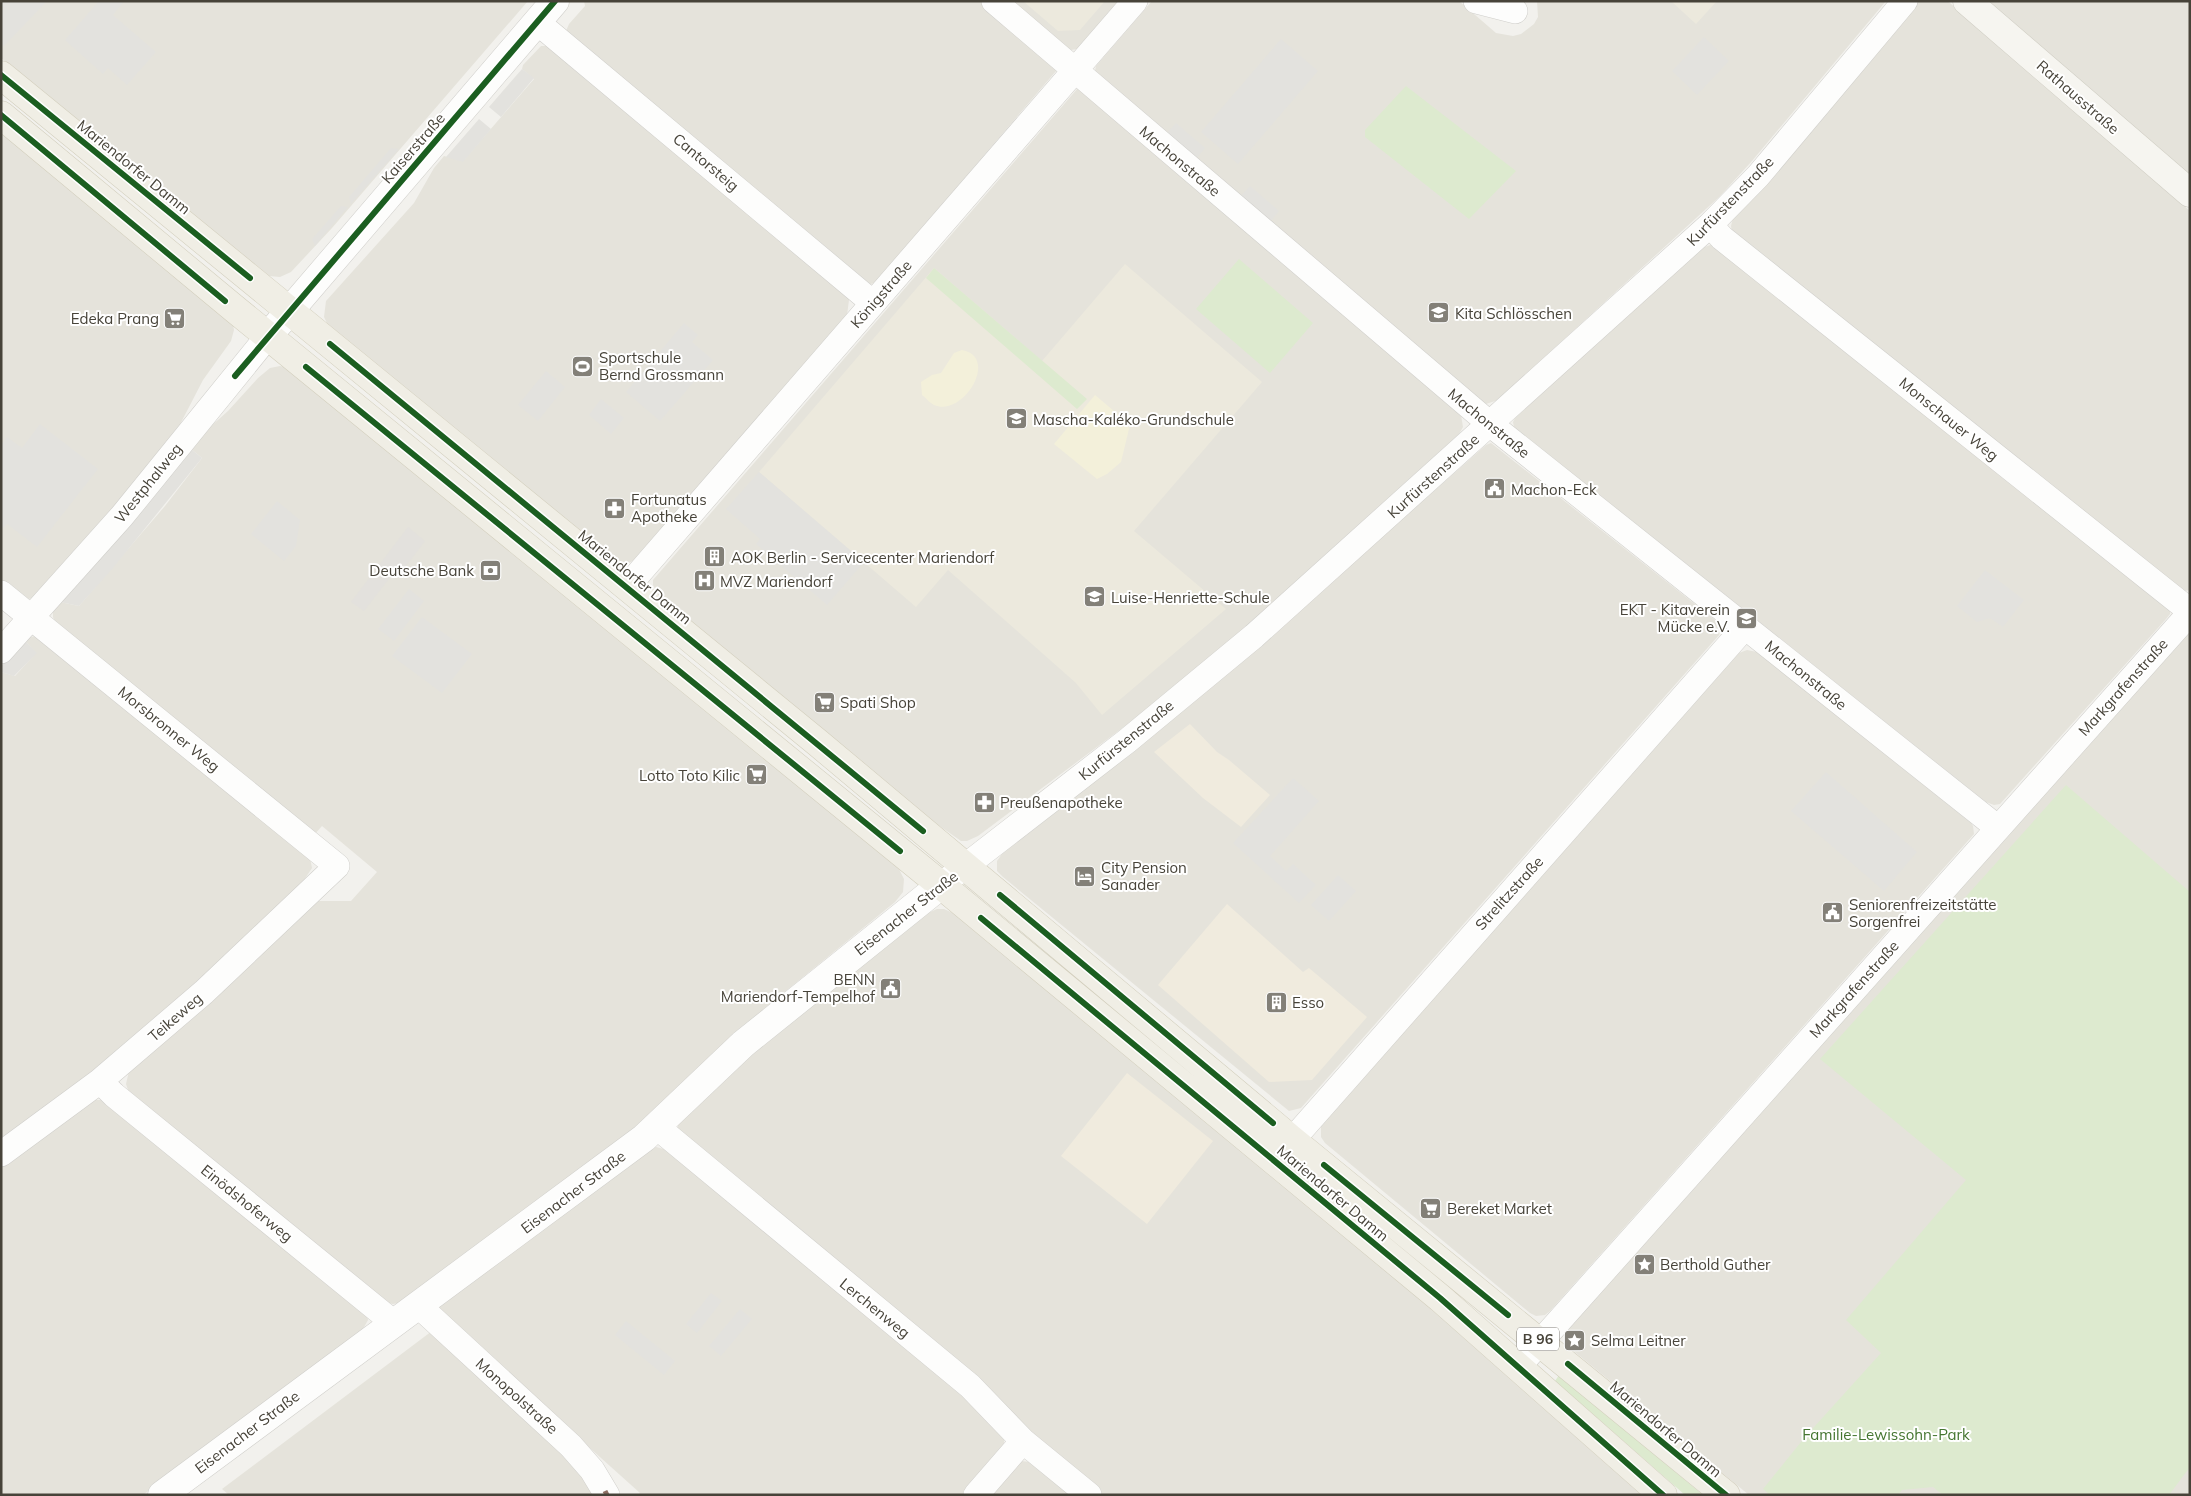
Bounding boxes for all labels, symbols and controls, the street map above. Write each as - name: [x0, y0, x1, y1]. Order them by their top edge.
- street label: Rathausstraße: [2033, 56, 2123, 138]
- street label: Kaiserstraße: [377, 109, 449, 187]
- street label: Mariendorfer Damm: [74, 116, 194, 218]
- street label: Machonstraße: [1136, 122, 1224, 200]
- street label: Cantorsteig: [669, 129, 743, 195]
- street label: Kurfürstenstraße: [1682, 152, 1778, 250]
- street label: Königstraße: [846, 256, 916, 332]
- school or university icon: Kita Schlösschen: [1427, 301, 1451, 325]
- place label: Kita Schlösschen: [1455, 304, 1572, 323]
- supermarket icon: Edeka Prang: [163, 306, 187, 330]
- place label: Edeka Prang: [71, 309, 159, 328]
- place label: Sportschule Bernd Grossmann: [599, 348, 724, 384]
- sports icon: Sportschule Bernd Grossmann: [571, 354, 595, 378]
- street label: Monschauer Weg: [1896, 373, 2002, 465]
- street label: Machonstraße: [1444, 384, 1534, 462]
- school or university icon: Mascha-Kaléko-Grundschule: [1005, 407, 1029, 431]
- place label: Mascha-Kaléko-Grundschule: [1033, 410, 1234, 429]
- street label: Kurfürstenstraße: [1383, 430, 1483, 522]
- street label: Westphalweg: [110, 439, 186, 527]
- public building icon: Machon-Eck: [1483, 477, 1507, 501]
- place label: Machon-Eck: [1511, 480, 1597, 499]
- place label: Fortunatus Apotheke: [631, 490, 707, 526]
- pharmacy icon: Fortunatus Apotheke: [603, 496, 627, 520]
- street label: Mariendorfer Damm: [575, 526, 695, 628]
- building icon: AOK Berlin - Servicecenter Mariendorf: [703, 545, 727, 569]
- place label: AOK Berlin - Servicecenter Mariendorf: [731, 548, 995, 567]
- bank icon: Deutsche Bank: [478, 558, 502, 582]
- place label: Deutsche Bank: [369, 561, 474, 580]
- hospital icon: MVZ Mariendorf: [692, 569, 716, 593]
- place label: MVZ Mariendorf: [720, 572, 833, 591]
- school or university icon: Luise-Henriette-Schule: [1083, 585, 1107, 609]
- place label: Luise-Henriette-Schule: [1111, 588, 1270, 607]
- place label: EKT - Kitaverein Mücke e.V.: [1620, 600, 1730, 636]
- school or university icon: EKT - Kitaverein Mücke e.V.: [1734, 606, 1758, 630]
- street label: Markgrafenstraße: [2074, 634, 2172, 740]
- street label: Machonstraße: [1761, 636, 1851, 714]
- street label: Morsbronner Weg: [114, 682, 224, 776]
- supermarket icon: Spati Shop: [812, 690, 836, 714]
- place label: Spati Shop: [840, 693, 916, 712]
- street label: Kurfürstenstraße: [1075, 696, 1177, 784]
- supermarket icon: Lotto Toto Kilic: [744, 763, 768, 787]
- place label: Lotto Toto Kilic: [639, 766, 740, 785]
- pharmacy icon: Preußenapotheke: [972, 790, 996, 814]
- place label: Preußenapotheke: [1000, 793, 1123, 812]
- street label: Strelitzstraße: [1471, 852, 1547, 934]
- place label: City Pension Sanader: [1101, 858, 1187, 894]
- hotel icon: City Pension Sanader: [1073, 864, 1097, 888]
- street label: Eisenacher Straße: [850, 867, 962, 959]
- place label: Seniorenfreizeitstätte Sorgenfrei: [1849, 895, 1997, 931]
- public building icon: Seniorenfreizeitstätte Sorgenfrei: [1821, 901, 1845, 925]
- street label: Markgrafenstraße: [1805, 936, 1903, 1042]
- place label: BENN Mariendorf-Tempelhof: [721, 970, 876, 1006]
- public building icon: BENN Mariendorf-Tempelhof: [879, 976, 903, 1000]
- street label: Teikeweg: [144, 988, 206, 1046]
- building icon: Esso: [1264, 990, 1288, 1014]
- place label: Esso: [1292, 993, 1324, 1012]
- street label: Mariendorfer Damm: [1273, 1141, 1393, 1245]
- street label: Eisenacher Straße: [517, 1146, 629, 1238]
- street label: Einödshoferweg: [197, 1160, 297, 1246]
- supermarket icon: Bereket Market: [1419, 1196, 1443, 1220]
- place label: Bereket Market: [1447, 1199, 1552, 1218]
- place icon: Berthold Guther: [1632, 1252, 1656, 1276]
- place label: Berthold Guther: [1660, 1255, 1771, 1274]
- street label: Lerchenweg: [836, 1274, 914, 1342]
- road number: B 96: [1517, 1328, 1559, 1350]
- place icon: Selma Leitner: [1563, 1328, 1587, 1352]
- place label: Selma Leitner: [1591, 1331, 1686, 1350]
- street label: Monopolstraße: [472, 1354, 562, 1438]
- street label: Mariendorfer Damm: [1606, 1377, 1726, 1481]
- street label: Eisenacher Straße: [191, 1386, 303, 1478]
- park label: Familie-Lewissohn-Park: [1802, 1425, 1970, 1444]

